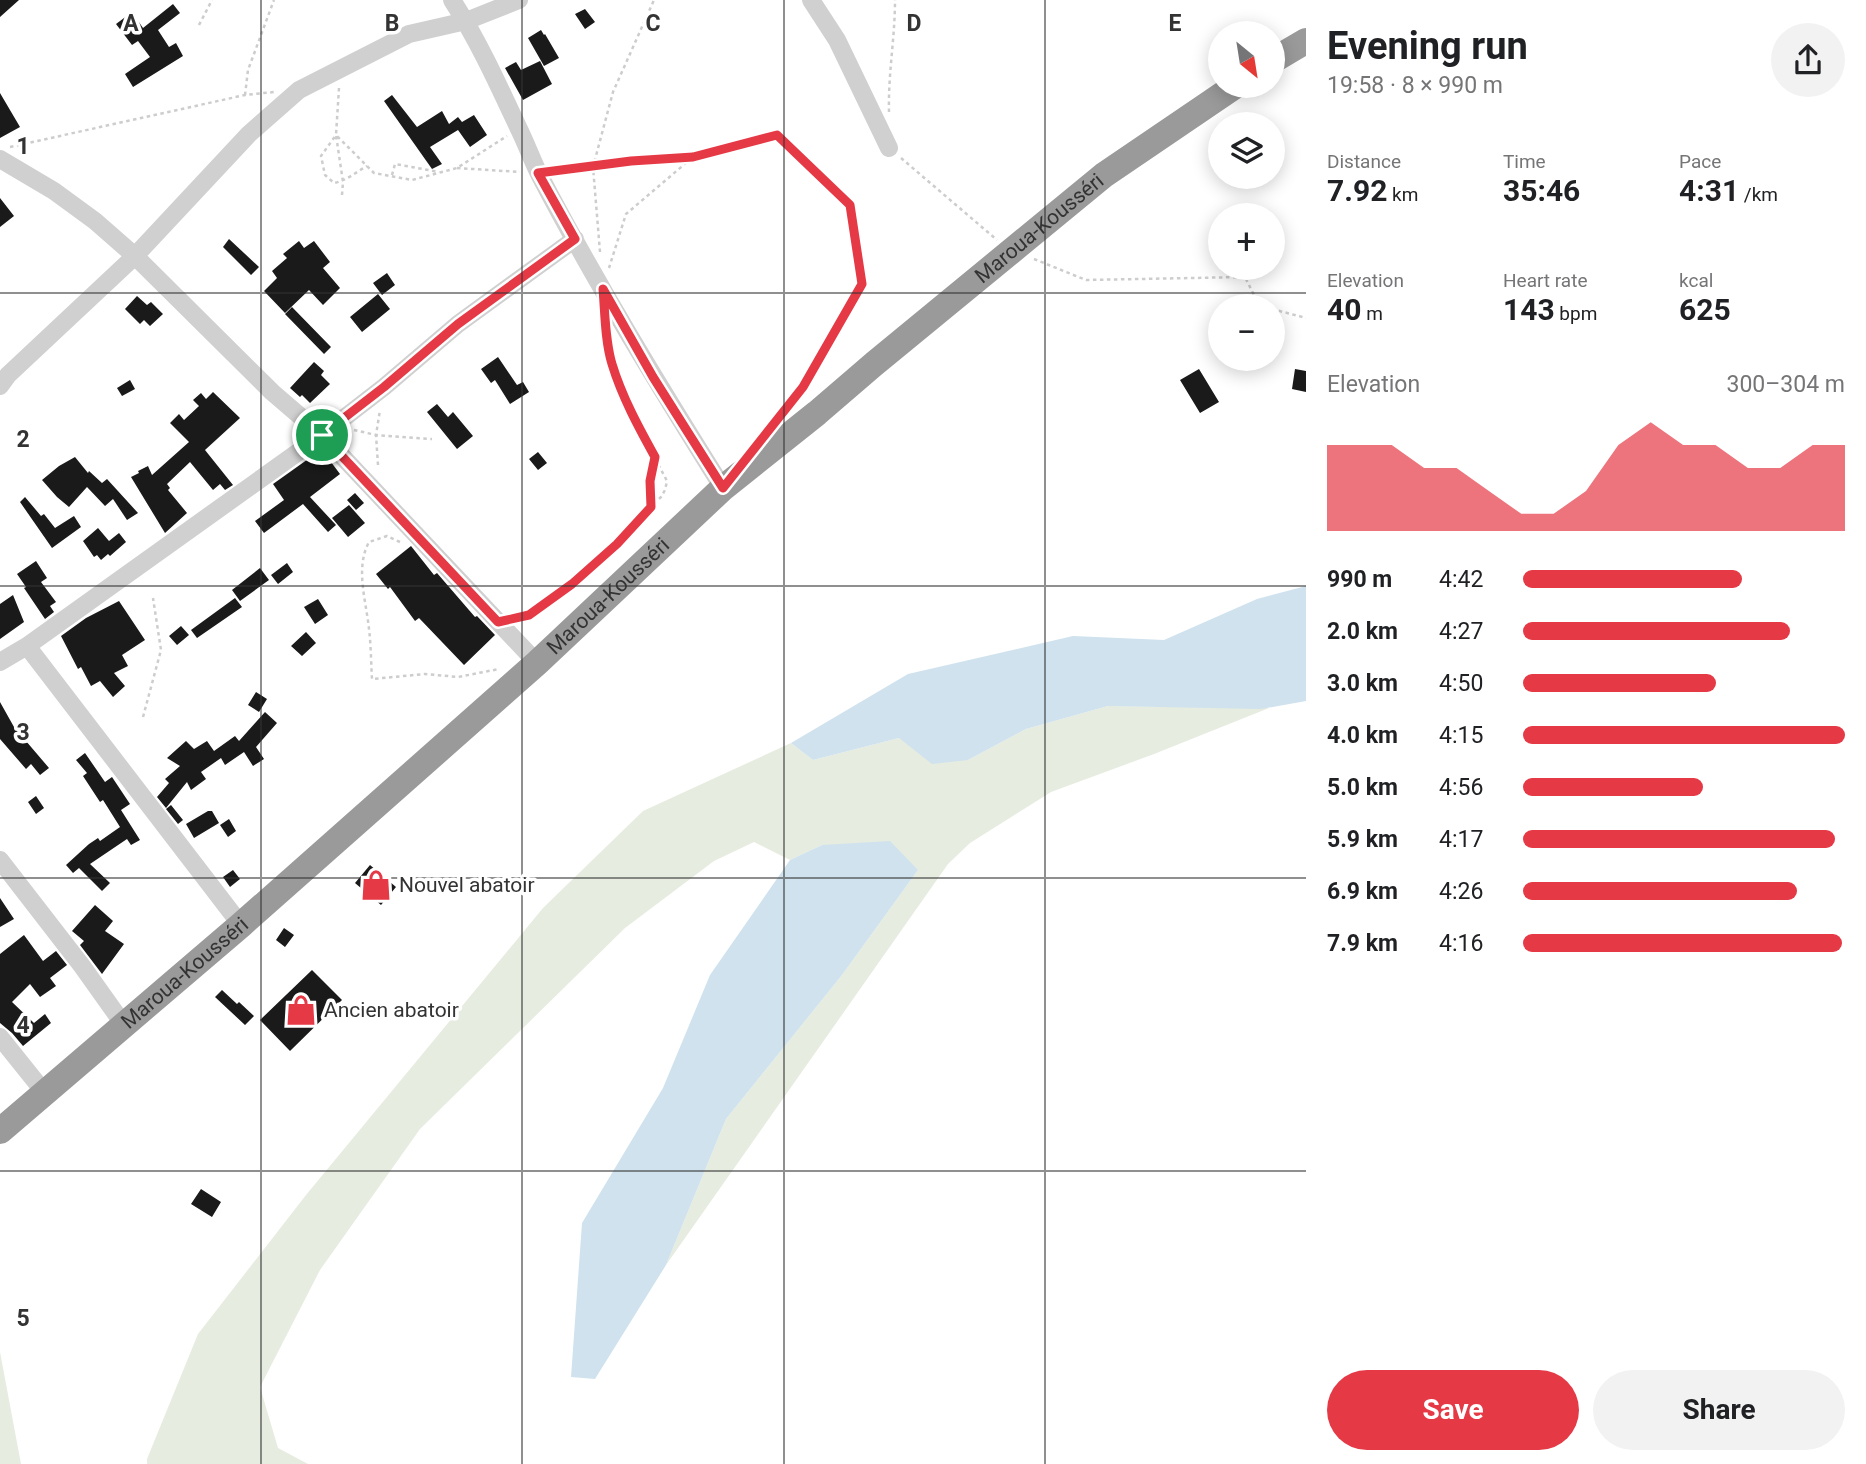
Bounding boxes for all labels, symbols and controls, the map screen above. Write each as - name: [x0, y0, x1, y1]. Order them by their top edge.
- text: A: [123, 10, 139, 37]
- text: B: [385, 10, 399, 37]
- text: C: [645, 10, 661, 37]
- text: D: [907, 10, 921, 37]
- text: E: [1169, 10, 1182, 37]
- north arrow: [1208, 21, 1284, 98]
- map controls: [1208, 21, 1285, 371]
- button: share: [1771, 23, 1845, 97]
- text: Evening run: [1327, 24, 1528, 68]
- text: 19:58 · 8 × 990 m: [1327, 72, 1503, 99]
- button: layers: [1208, 112, 1285, 189]
- text: 1: [16, 133, 30, 160]
- text: Distance: [1327, 150, 1401, 173]
- text: Time: [1503, 150, 1546, 173]
- text: Pace: [1679, 150, 1721, 173]
- street label: Maroua-Kousséri: [970, 168, 1108, 288]
- text: 7.92: [1327, 173, 1387, 208]
- text: 35:46: [1503, 173, 1580, 208]
- text: 4:31: [1679, 173, 1739, 208]
- text: km: [1387, 183, 1418, 206]
- text: /km: [1739, 183, 1778, 206]
- button: +: [1208, 203, 1285, 280]
- text: Elevation: [1327, 269, 1404, 292]
- text: Heart rate: [1503, 269, 1588, 292]
- text: kcal: [1679, 269, 1713, 292]
- text: 40: [1327, 292, 1361, 327]
- text: 143: [1503, 292, 1555, 327]
- text: 625: [1679, 292, 1731, 327]
- button: −: [1208, 294, 1285, 371]
- text: m: [1361, 302, 1383, 325]
- text: bpm: [1555, 302, 1597, 325]
- text: Elevation: [1327, 371, 1420, 398]
- text: 300–304 m: [1726, 371, 1845, 398]
- pin: [292, 405, 352, 465]
- icon: arrive: [303, 416, 341, 454]
- text: 2: [16, 426, 30, 453]
- street label: Maroua-Kousséri: [542, 533, 674, 659]
- text: 990 m: [1327, 566, 1392, 593]
- text: 4:42: [1439, 566, 1483, 593]
- text: 2.0 km: [1327, 618, 1398, 645]
- text: 4:27: [1439, 618, 1483, 645]
- text: 3.0 km: [1327, 670, 1398, 697]
- text: 4:50: [1439, 670, 1483, 697]
- text: 3: [16, 719, 30, 746]
- text: 4.0 km: [1327, 722, 1398, 749]
- text: 4:15: [1439, 722, 1483, 749]
- text: 5.0 km: [1327, 774, 1398, 801]
- text: 4:56: [1439, 774, 1483, 801]
- text: 5.9 km: [1327, 826, 1398, 853]
- text: 4:17: [1439, 826, 1483, 853]
- shop icon: Nouvel abatoir: [359, 868, 393, 902]
- place label: Nouvel abatoir: [399, 873, 535, 897]
- text: 6.9 km: [1327, 878, 1398, 905]
- text: 4:26: [1439, 878, 1483, 905]
- street label: Maroua-Kousséri: [116, 912, 253, 1034]
- text: 7.9 km: [1327, 930, 1398, 957]
- text: 4:16: [1439, 930, 1483, 957]
- shop icon: Ancien abatoir: [284, 993, 318, 1027]
- place label: Ancien abatoir: [324, 998, 459, 1022]
- text: 4: [16, 1012, 30, 1039]
- text: 5: [16, 1305, 30, 1332]
- button: Save: [1327, 1370, 1579, 1450]
- button: Share: [1593, 1370, 1845, 1450]

